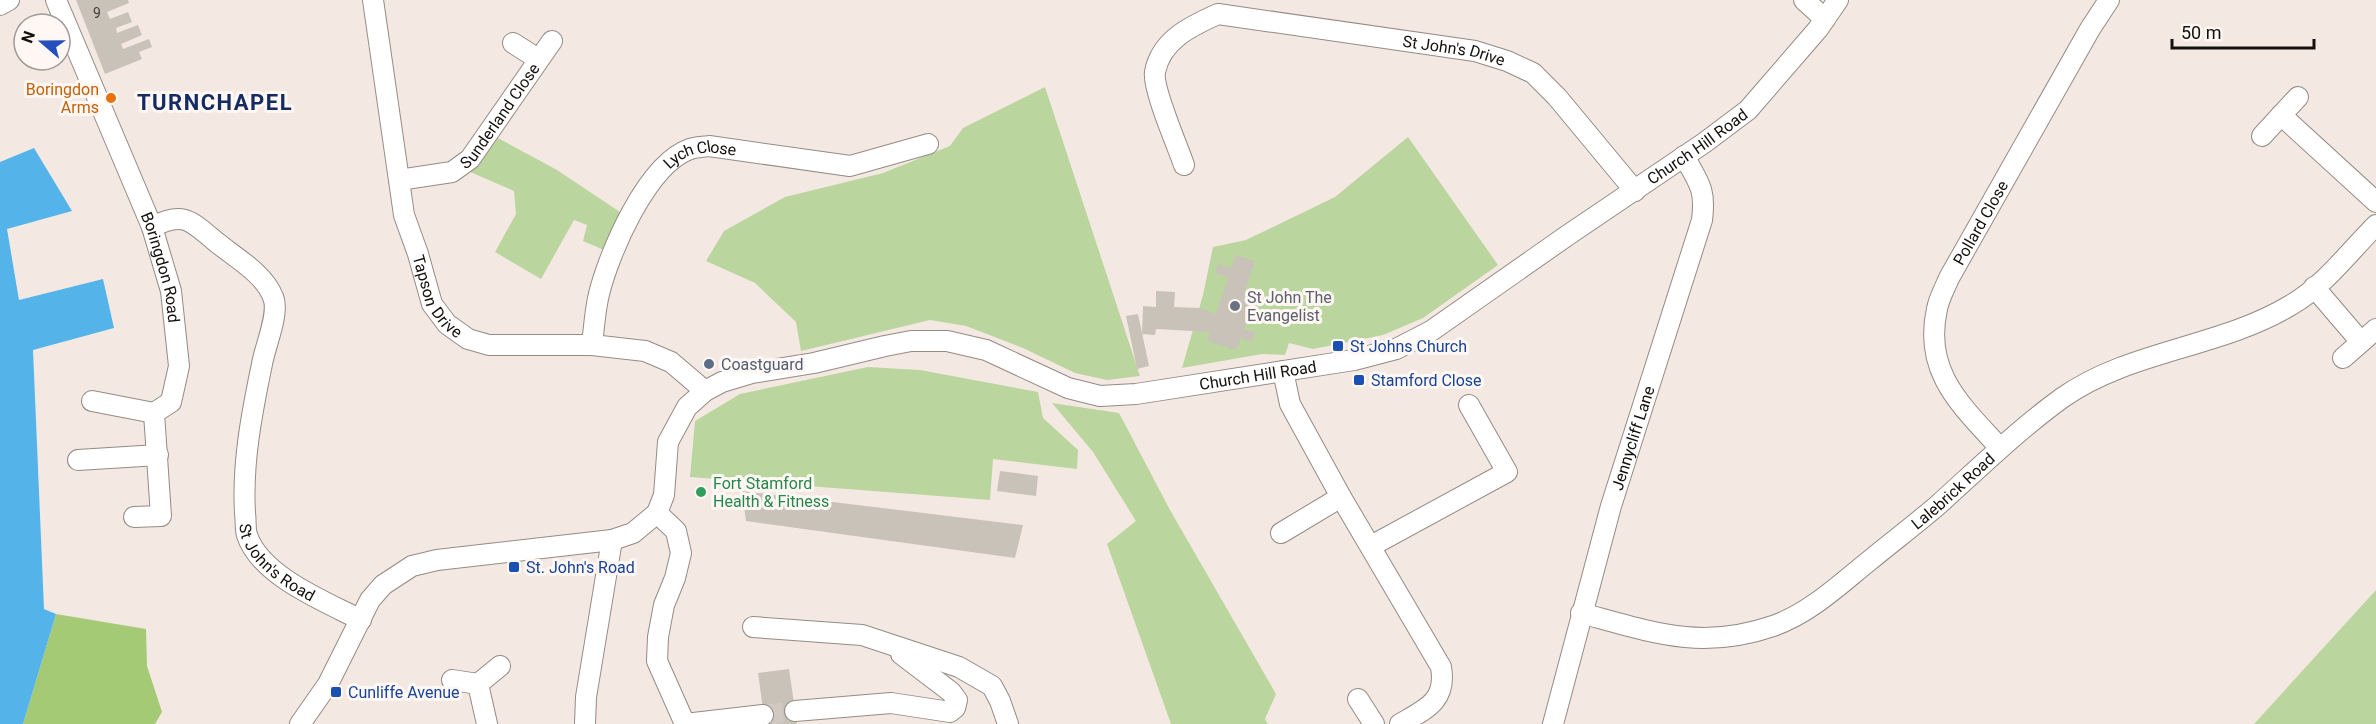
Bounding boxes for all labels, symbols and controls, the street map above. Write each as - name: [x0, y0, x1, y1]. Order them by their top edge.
- house number: 9: [93, 5, 101, 21]
- north arrow: [12, 12, 72, 72]
- scale bar: [2172, 12, 2314, 50]
- text: 50 m: [2181, 22, 2221, 43]
- text: N: [18, 28, 39, 46]
- street label: St John's Drive: [1401, 32, 1507, 70]
- street label: Sunderland Close: [456, 60, 544, 173]
- place label: Boringdon Arms: [26, 80, 99, 117]
- district label: TURNCHAPEL: [137, 90, 293, 115]
- marker: Boringdon Arms: [104, 91, 118, 105]
- street label: Church Hill Road: [1644, 105, 1751, 189]
- street label: Lych Close: [660, 137, 738, 173]
- street label: Pollard Close: [1949, 177, 2012, 269]
- street label: Boringdon Road: [137, 209, 183, 324]
- street label: Tapson Drive: [409, 253, 466, 342]
- place label: St John The Evangelist: [1247, 288, 1332, 325]
- marker: St John The Evangelist: [1228, 299, 1242, 313]
- place label: St Johns Church: [1350, 337, 1467, 356]
- marker: St Johns Church: [1331, 339, 1345, 353]
- place label: Coastguard: [721, 355, 804, 374]
- marker: Coastguard: [702, 357, 716, 371]
- street label: Church Hill Road: [1198, 357, 1318, 394]
- place label: Stamford Close: [1371, 371, 1482, 390]
- marker: Stamford Close: [1352, 373, 1366, 387]
- street label: Jennycliff Lane: [1608, 384, 1659, 493]
- street label: Lalebrick Road: [1908, 449, 1999, 533]
- place label: Fort Stamford Health & Fitness: [713, 474, 829, 511]
- marker: Fort Stamford Health & Fitness: [694, 485, 708, 499]
- street label: St John's Road: [236, 523, 318, 605]
- place label: St. John's Road: [526, 558, 635, 577]
- marker: St. John's Road: [507, 560, 521, 574]
- place label: Cunliffe Avenue: [348, 683, 460, 702]
- marker: Cunliffe Avenue: [329, 685, 343, 699]

